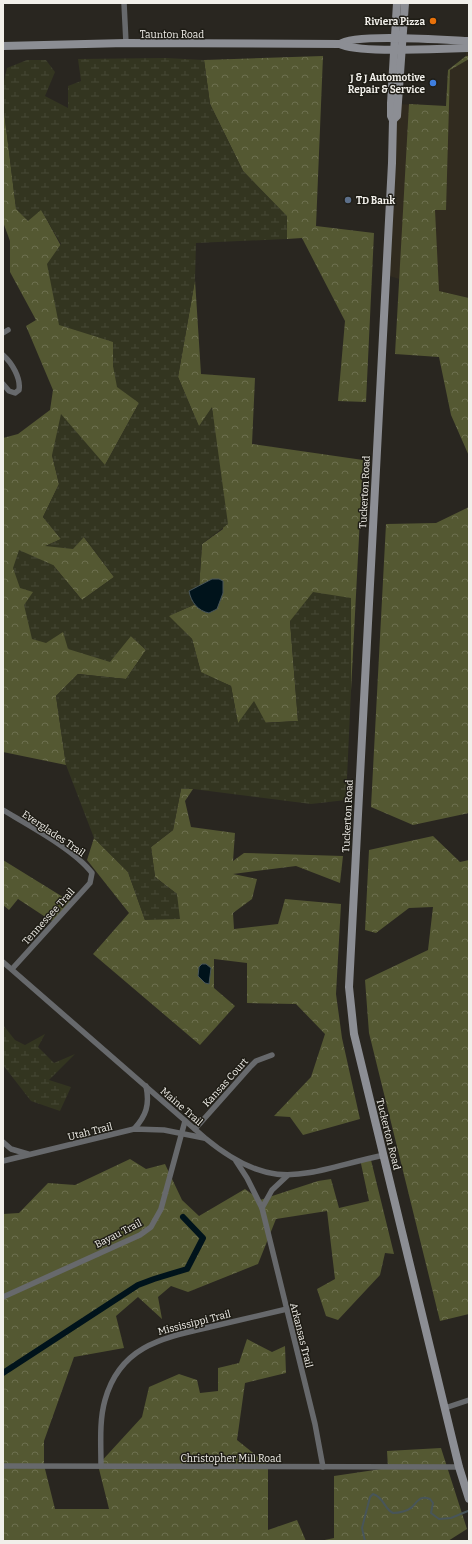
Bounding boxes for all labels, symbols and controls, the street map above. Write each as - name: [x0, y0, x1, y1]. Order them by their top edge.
- place label: Riviera Pizza: [365, 16, 425, 28]
- marker: Riviera Pizza: [428, 16, 438, 26]
- street label: Taunton Road: [140, 29, 204, 41]
- place label: J & J Automotive Repair & Service: [348, 72, 425, 96]
- marker: J & J Automotive Repair & Service: [428, 78, 438, 88]
- marker: TD Bank: [343, 195, 353, 205]
- place label: TD Bank: [356, 195, 395, 207]
- street label: Tuckerton Road: [357, 455, 373, 529]
- street label: Tuckerton Road: [340, 779, 356, 853]
- street label: Everglades Trail: [20, 808, 87, 859]
- street label: Tennessee Trail: [20, 886, 78, 948]
- street label: Kansas Court: [201, 1055, 251, 1110]
- street label: Maine Trail: [158, 1085, 205, 1128]
- street label: Tuckerton Road: [373, 1097, 403, 1171]
- street label: Utah Trail: [67, 1121, 114, 1143]
- street label: Bayau Trail: [93, 1217, 144, 1251]
- street label: Arkansas Trail: [287, 1302, 315, 1369]
- street label: Mississippi Trail: [156, 1308, 232, 1338]
- street label: Christopher Mill Road: [181, 1453, 282, 1465]

